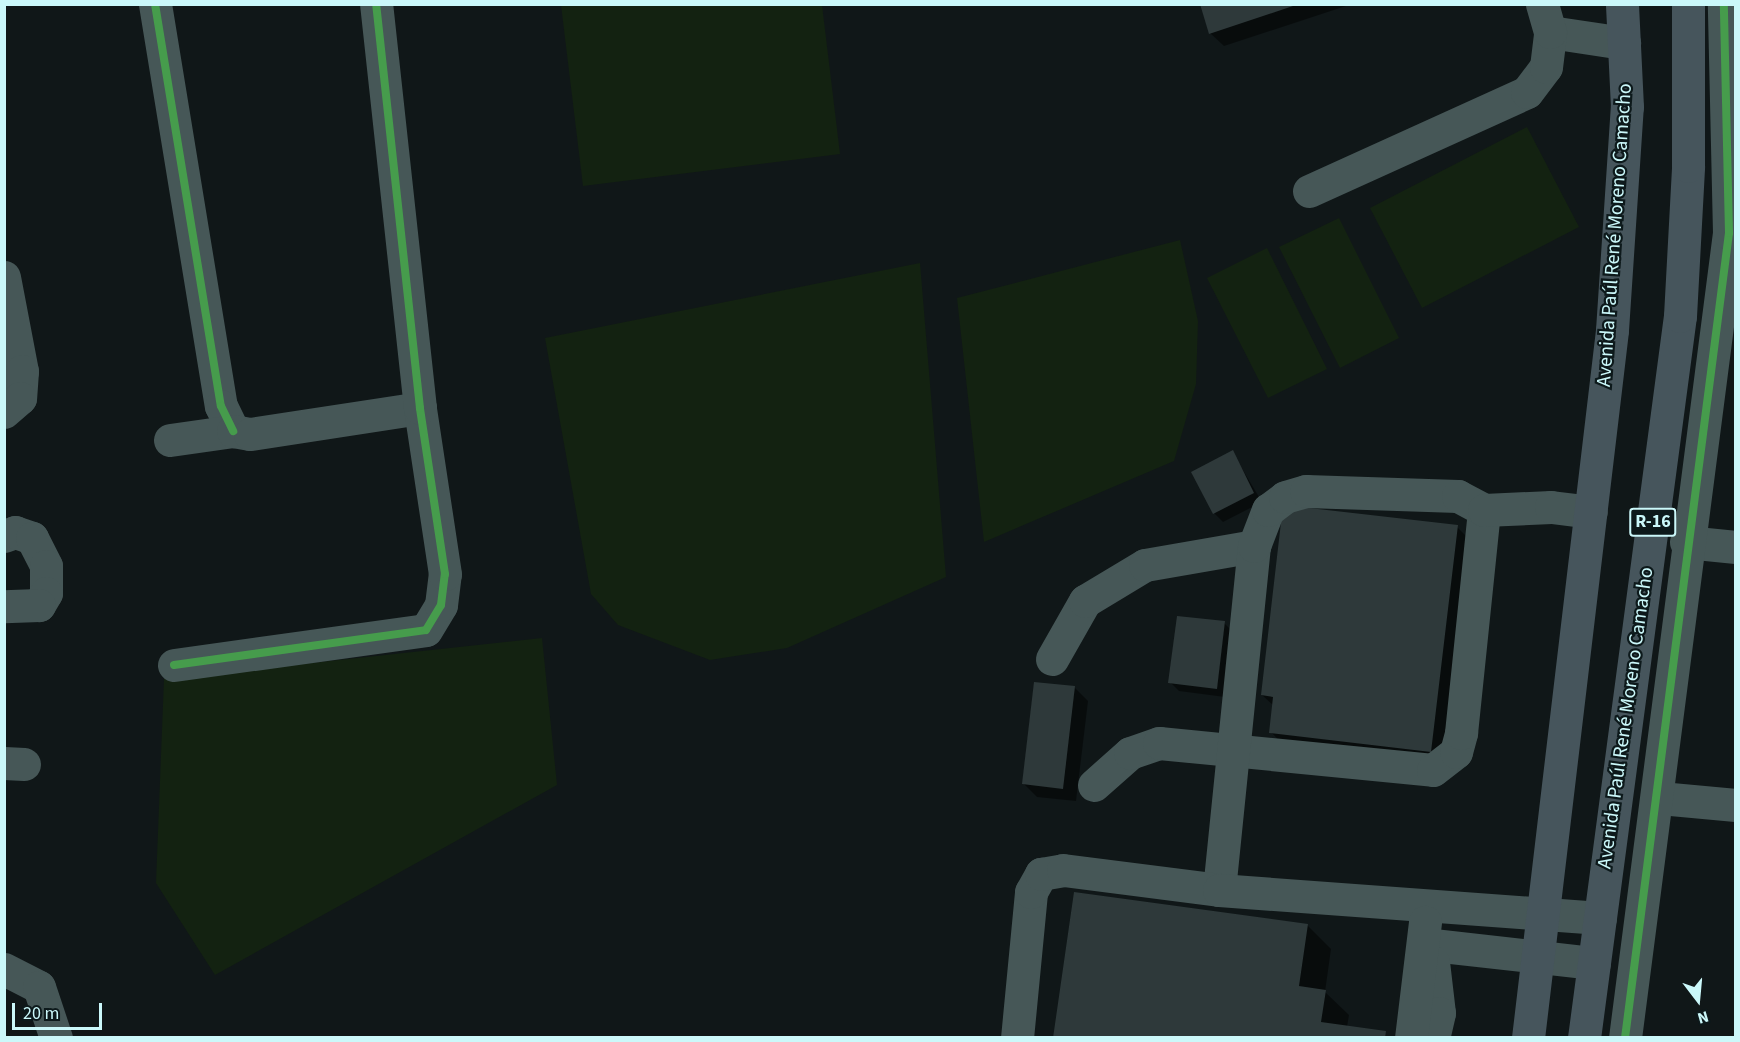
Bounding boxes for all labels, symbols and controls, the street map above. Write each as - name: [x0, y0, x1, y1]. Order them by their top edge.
- street label: Avenida Paúl René Moreno Camacho: [1592, 82, 1638, 388]
- road number: R-16: [1629, 507, 1677, 537]
- street label: Avenida Paúl René Moreno Camacho: [1593, 566, 1659, 870]
- north arrow: [1668, 970, 1728, 1030]
- scale bar: [15, 991, 105, 1029]
- text: 20 m: [23, 1001, 59, 1026]
- text: N: [1695, 1005, 1711, 1029]

